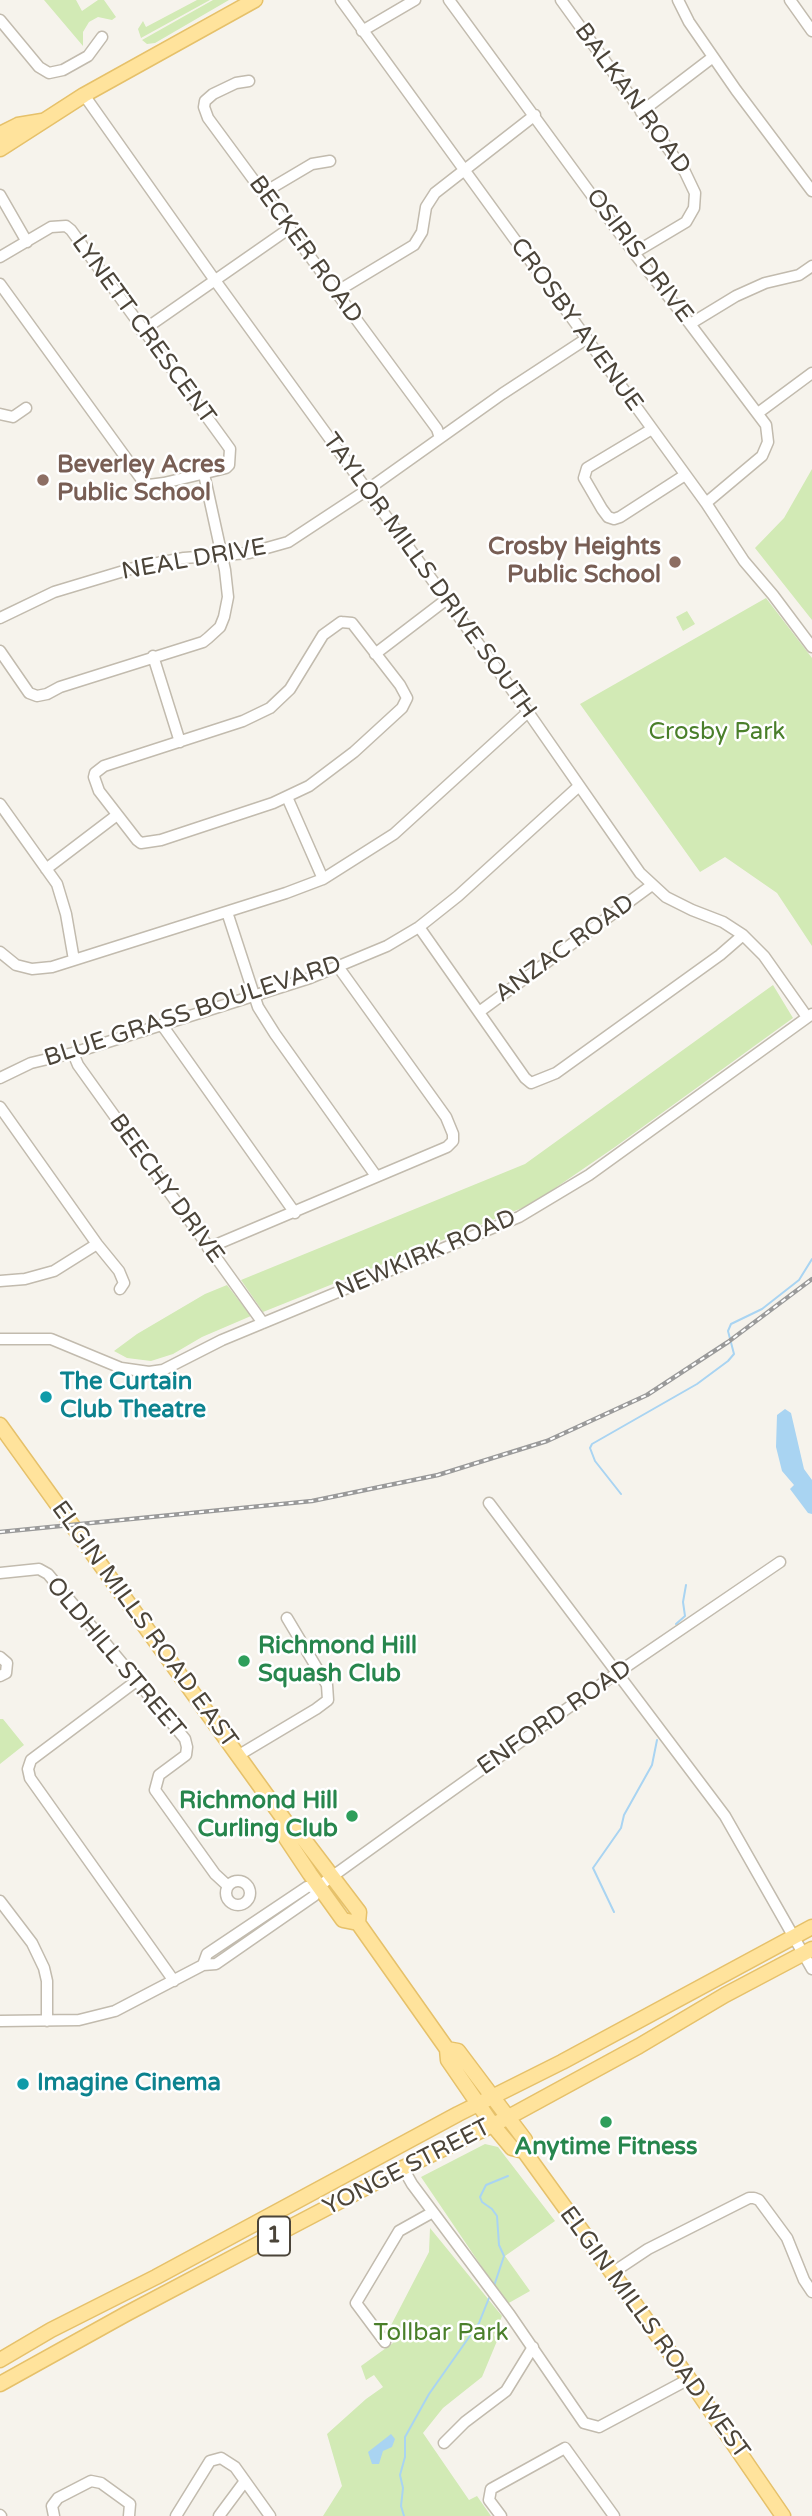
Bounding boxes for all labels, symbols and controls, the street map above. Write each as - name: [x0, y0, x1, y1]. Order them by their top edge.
- street label: BALKAN ROAD: [568, 18, 696, 180]
- street label: BECKER ROAD: [242, 171, 368, 329]
- street label: OSIRIS DRIVE: [579, 183, 699, 329]
- street label: LYNETT CRESCENT: [65, 230, 221, 430]
- street label: CROSBY AVENUE: [503, 233, 649, 417]
- street label: TAYLOR MILLS DRIVE SOUTH: [316, 428, 542, 724]
- place label: Beverley Acres Public School: [57, 452, 225, 508]
- marker: Beverley Acres Public School: [35, 472, 51, 488]
- street label: NEAL DRIVE: [119, 533, 269, 587]
- place label: Crosby Heights Public School: [488, 534, 661, 590]
- marker: Crosby Heights Public School: [667, 554, 683, 570]
- park label: Crosby Park: [649, 719, 785, 747]
- street label: ANZAC ROAD: [490, 889, 640, 1009]
- street label: BLUE GRASS BOULEVARD: [41, 950, 345, 1074]
- street label: BEECHY DRIVE: [102, 1109, 230, 1269]
- street label: NEWKIRK ROAD: [331, 1204, 521, 1306]
- place label: The Curtain Club Theatre: [60, 1369, 206, 1425]
- marker: The Curtain Club Theatre: [38, 1389, 54, 1405]
- street label: ELGIN MILLS ROAD EAST: [45, 1496, 243, 1754]
- street label: OLDHILL STREET: [39, 1572, 191, 1744]
- place label: Richmond Hill Squash Club: [258, 1633, 417, 1689]
- marker: Richmond Hill Squash Club: [236, 1653, 252, 1669]
- street label: ENFORD ROAD: [472, 1654, 638, 1782]
- place label: Richmond Hill Curling Club: [179, 1788, 338, 1844]
- marker: Richmond Hill Curling Club: [344, 1808, 360, 1824]
- place label: Imagine Cinema: [37, 2070, 221, 2098]
- marker: Imagine Cinema: [15, 2076, 31, 2092]
- street label: YONGE STREET: [319, 2113, 495, 2223]
- marker: Anytime Fitness: [598, 2114, 614, 2130]
- place label: Anytime Fitness: [514, 2134, 698, 2162]
- street label: ELGIN MILLS ROAD WEST: [553, 2201, 755, 2465]
- road number: 1: [258, 2216, 290, 2256]
- park label: Tollbar Park: [374, 2320, 508, 2348]

